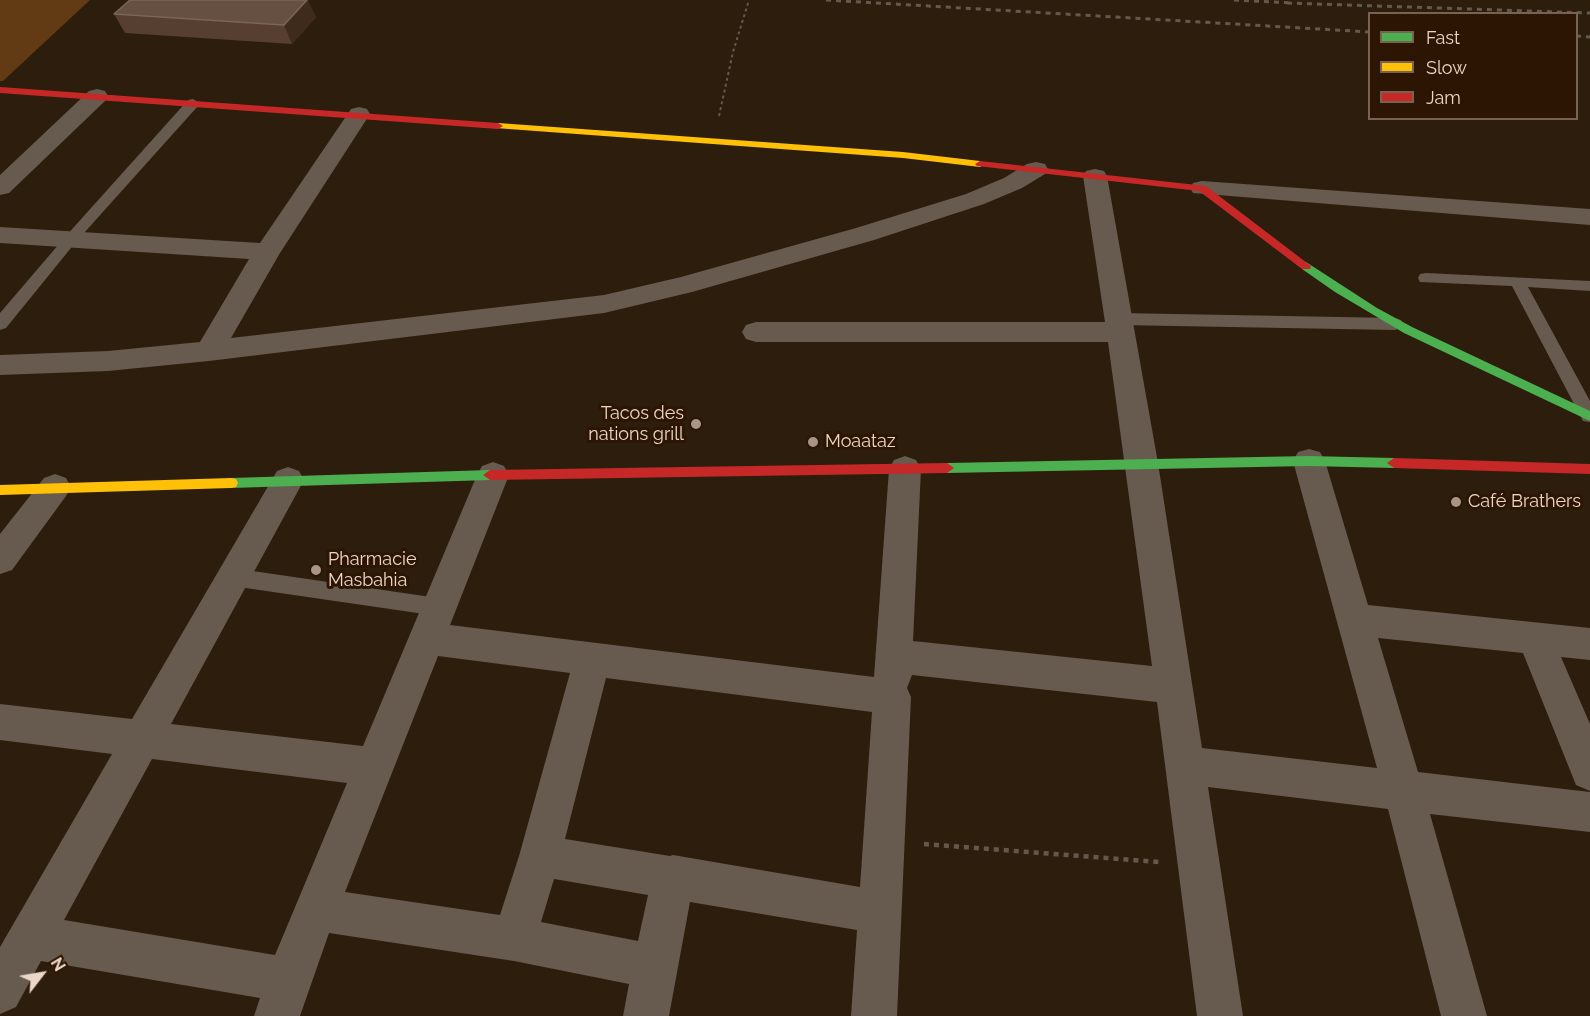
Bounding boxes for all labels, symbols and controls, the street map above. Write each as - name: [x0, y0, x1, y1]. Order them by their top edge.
- legend: [1368, 12, 1578, 120]
- text: Fast: [1426, 27, 1460, 48]
- text: Slow: [1426, 57, 1467, 78]
- text: Jam: [1426, 87, 1461, 108]
- place label: Tacos des nations grill: [588, 403, 684, 446]
- marker: Tacos des nations grill: [689, 417, 703, 431]
- place label: Moaataz: [825, 431, 896, 453]
- marker: Moaataz: [806, 435, 820, 449]
- place label: Café Brathers: [1468, 491, 1581, 513]
- marker: Café Brathers: [1449, 495, 1463, 509]
- place label: Pharmacie Masbahia: [328, 549, 417, 592]
- marker: Pharmacie Masbahia: [309, 563, 323, 577]
- north arrow: [12, 944, 72, 1004]
- text: N: [47, 954, 69, 975]

